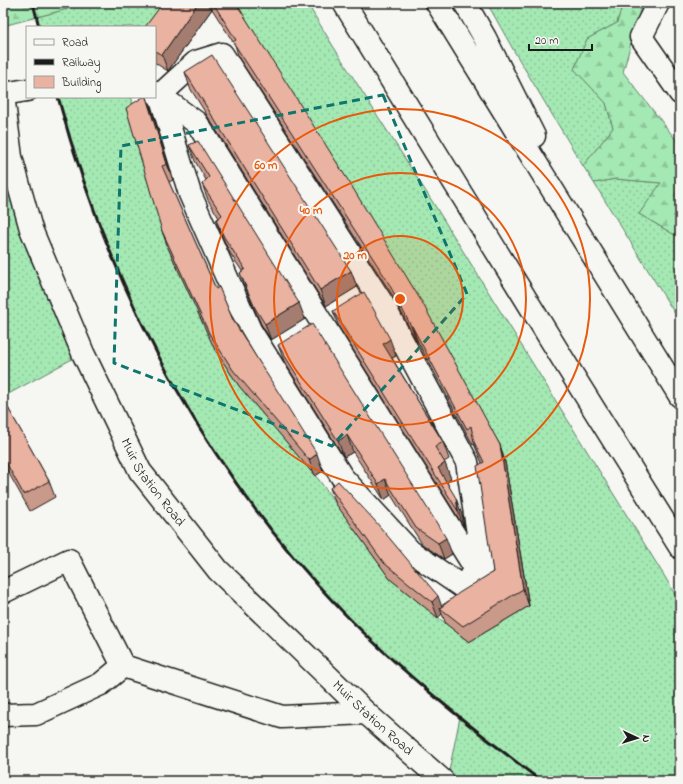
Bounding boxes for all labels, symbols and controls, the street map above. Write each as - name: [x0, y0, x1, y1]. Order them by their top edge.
- legend: [26, 26, 156, 98]
- scale bar: [529, 26, 592, 52]
- text: 20 m: [535, 32, 558, 50]
- text: Road: [62, 34, 88, 52]
- text: Railway: [62, 54, 101, 73]
- text: Building: [61, 74, 101, 93]
- text: 60 m: [254, 157, 278, 175]
- text: 40 m: [299, 202, 323, 220]
- text: 20 m: [342, 247, 367, 265]
- centre of rings: [393, 292, 407, 306]
- street label: Muir Station Road: [115, 434, 190, 531]
- street label: Muir Station Road: [328, 675, 418, 761]
- north arrow: [617, 718, 657, 758]
- text: N: [638, 734, 654, 743]

